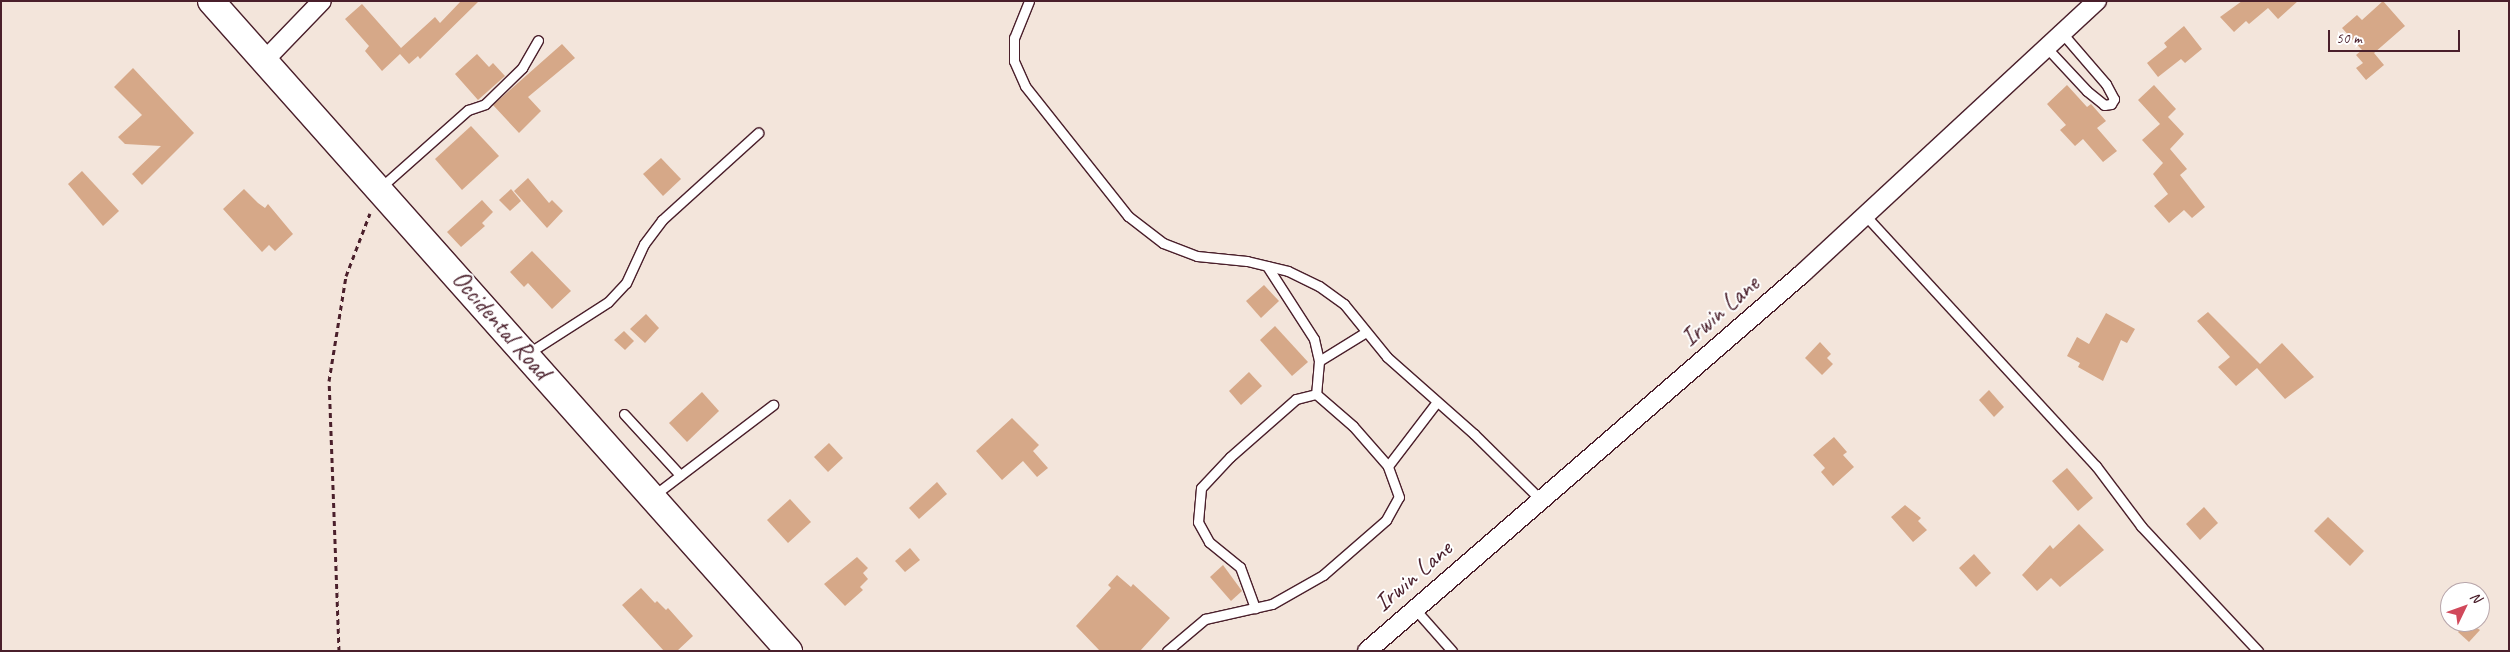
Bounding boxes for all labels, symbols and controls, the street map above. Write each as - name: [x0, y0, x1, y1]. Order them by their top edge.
- scale bar: [2330, 20, 2462, 52]
- text: 50 m: [2336, 29, 2362, 48]
- street label: Occidental Road: [446, 264, 556, 386]
- street label: Irwin Lane: [1674, 269, 1766, 353]
- street label: Irwin Lane: [1367, 534, 1459, 618]
- north arrow: [2440, 582, 2490, 632]
- text: N: [2467, 588, 2485, 606]

